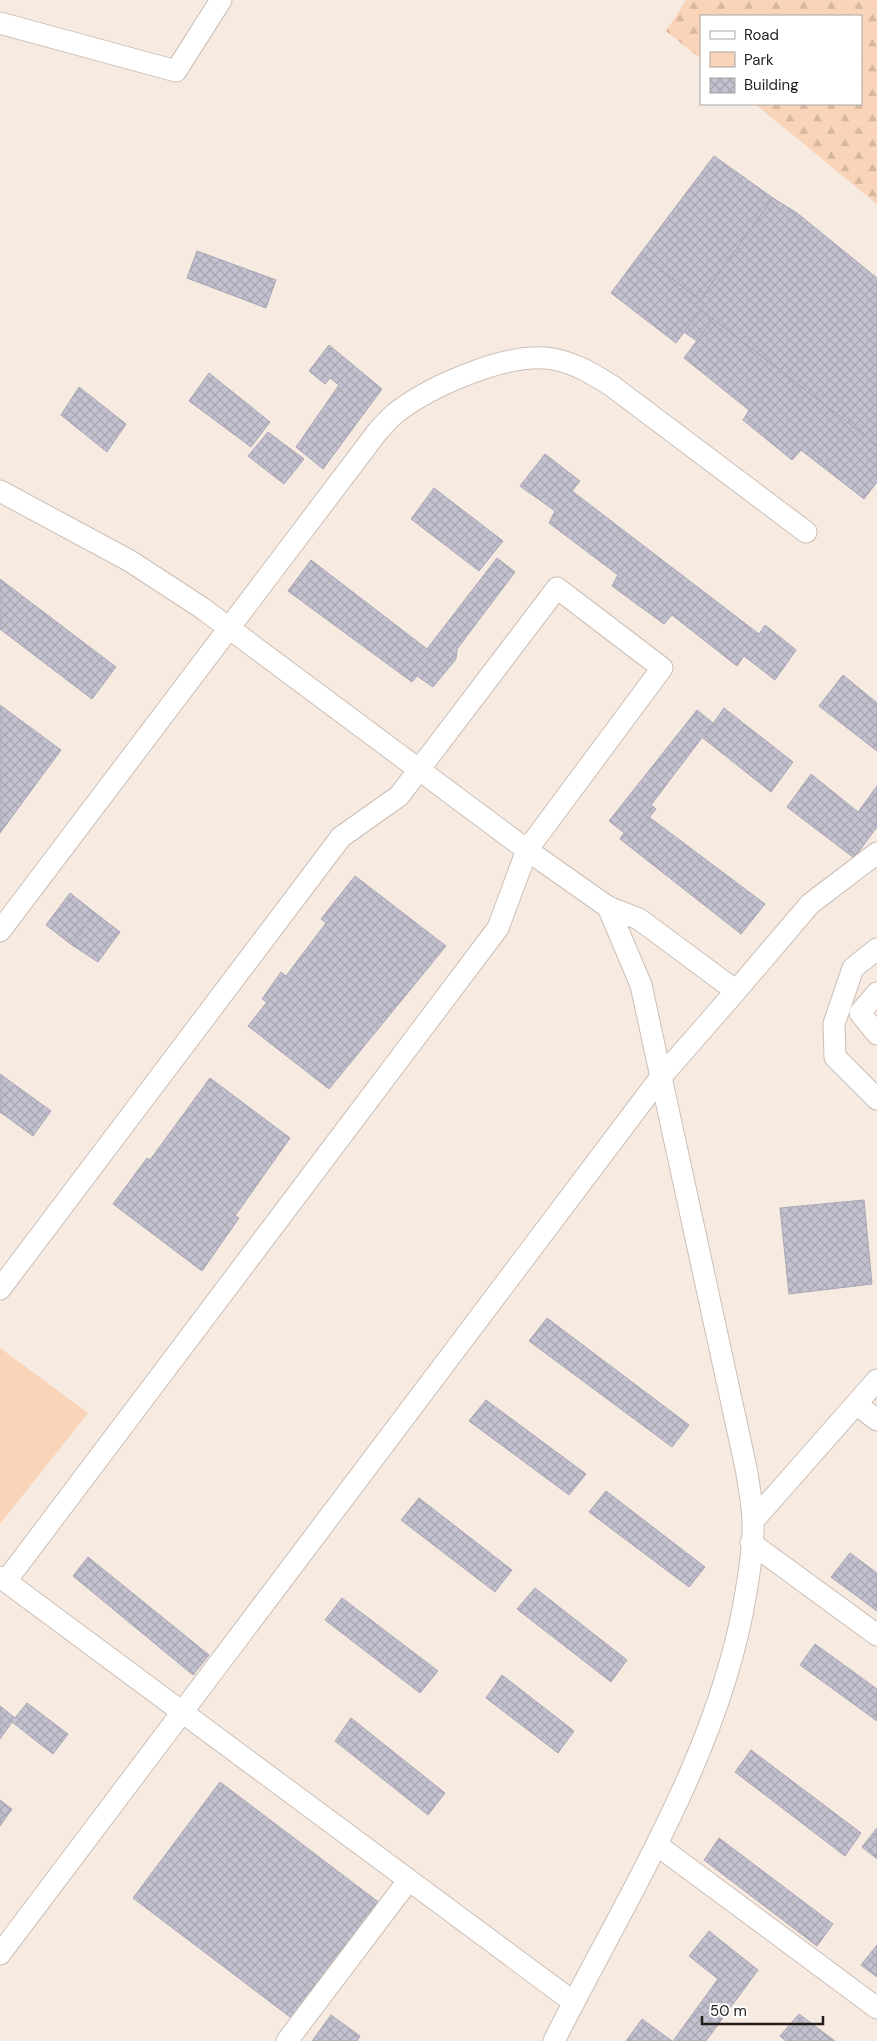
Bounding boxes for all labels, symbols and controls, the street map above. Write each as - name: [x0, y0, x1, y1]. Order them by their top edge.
- legend: [700, 15, 862, 105]
- text: Road: [744, 25, 779, 45]
- text: Park: [744, 50, 774, 70]
- text: Building: [744, 75, 799, 95]
- scale bar: [702, 1994, 823, 2026]
- text: 50 m: [710, 2001, 747, 2021]

